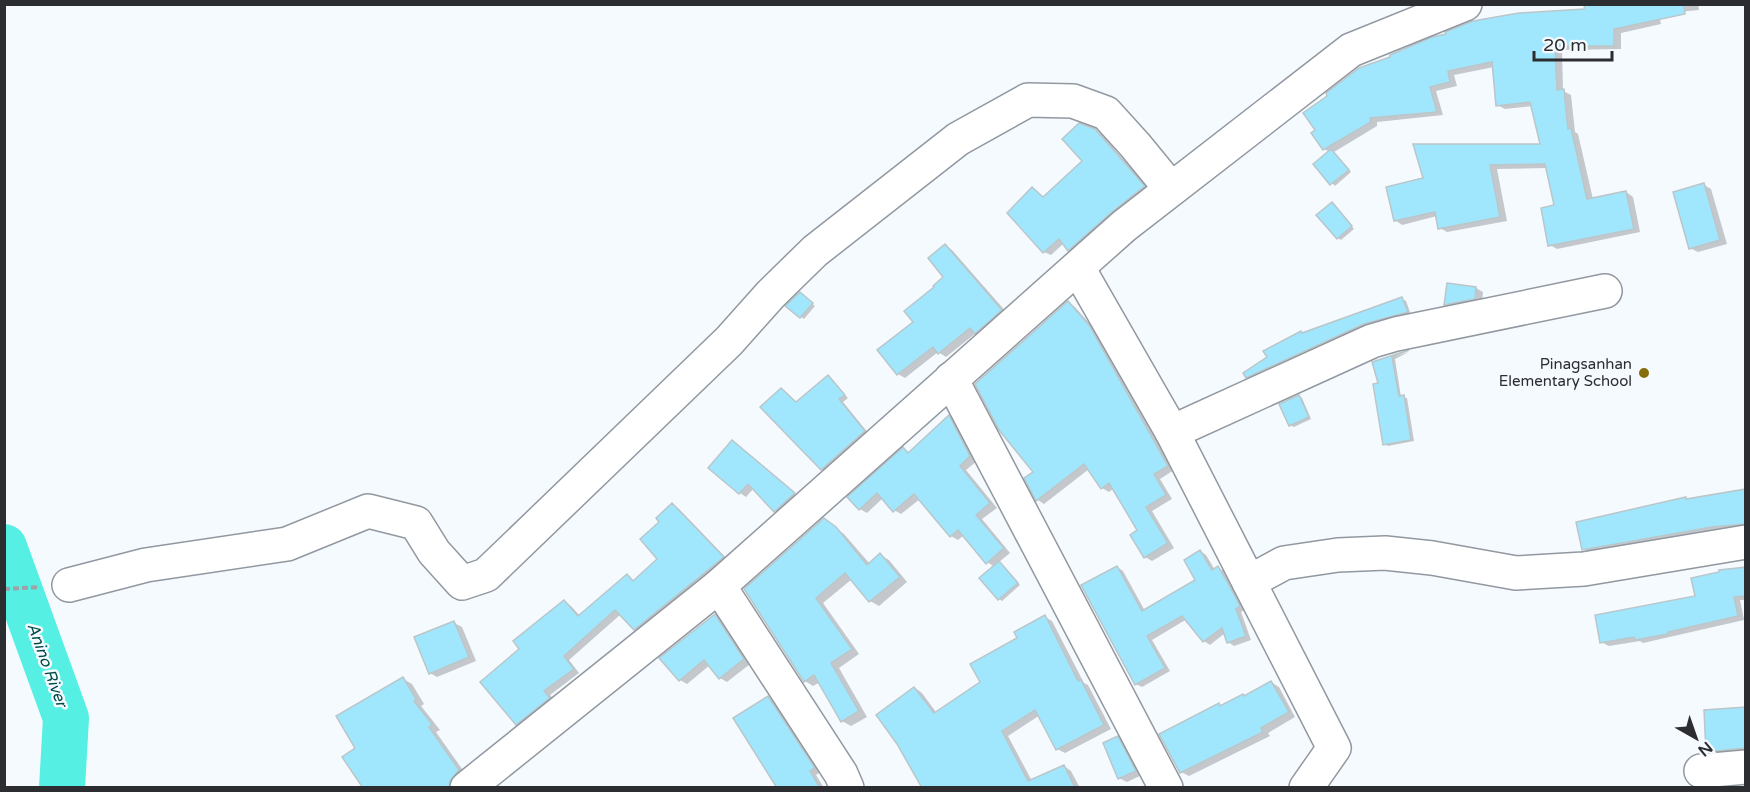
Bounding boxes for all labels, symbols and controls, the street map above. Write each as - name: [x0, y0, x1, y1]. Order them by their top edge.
- scale bar: [1534, 24, 1612, 62]
- text: 20 m: [1543, 34, 1587, 56]
- place label: Pinagsanhan Elementary School: [1499, 355, 1632, 390]
- marker: Pinagsanhan Elementary School: [1637, 366, 1651, 380]
- water label: Anino River: [23, 620, 72, 712]
- north arrow: [1666, 708, 1726, 768]
- text: N: [1694, 737, 1716, 761]

